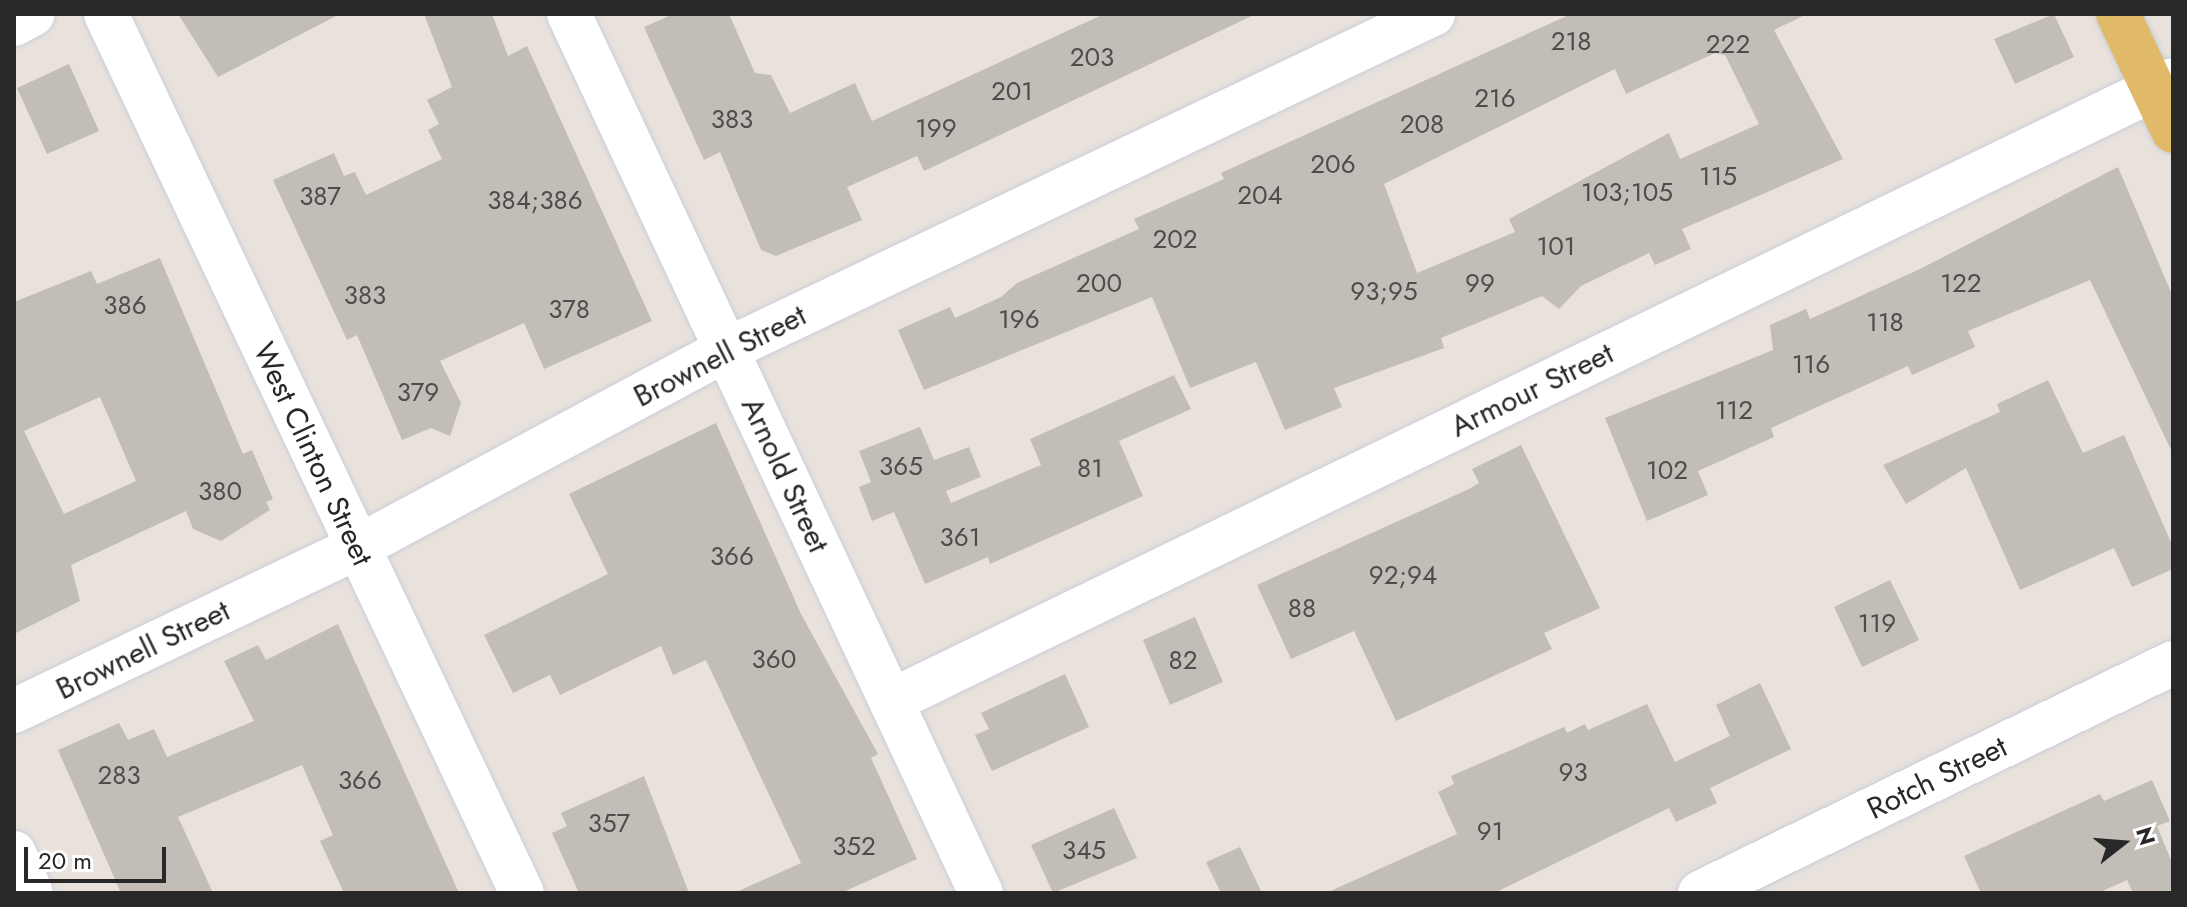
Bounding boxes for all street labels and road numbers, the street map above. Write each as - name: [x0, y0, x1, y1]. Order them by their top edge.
- street label: Brownell Street: [628, 297, 812, 415]
- street label: Armour Street: [1445, 335, 1619, 445]
- street label: West Clinton Street: [246, 337, 380, 571]
- street label: Arnold Street: [733, 392, 837, 558]
- street label: Brownell Street: [50, 593, 236, 707]
- street label: Rotch Street: [1861, 729, 2013, 827]

